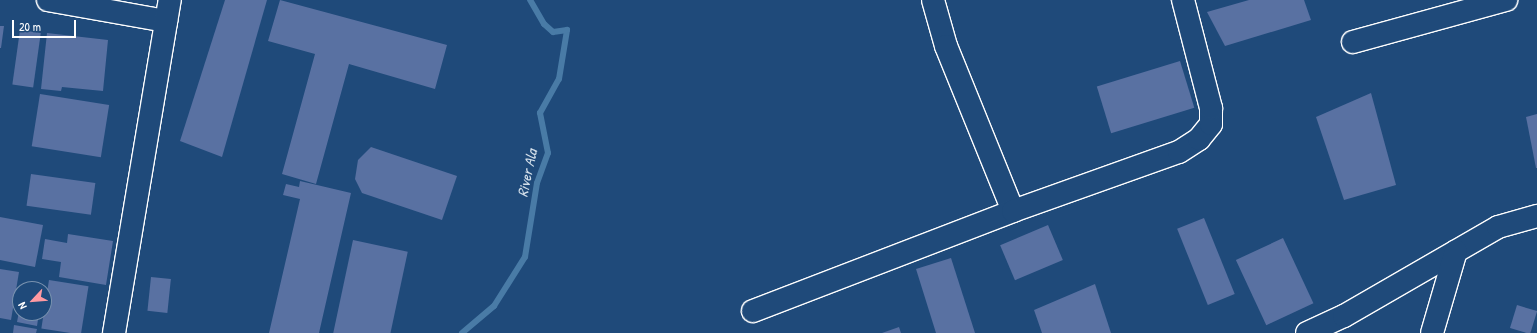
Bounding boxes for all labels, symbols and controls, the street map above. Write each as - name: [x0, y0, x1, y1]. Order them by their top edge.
- scale bar: [14, 12, 78, 38]
- text: 20 m: [19, 18, 41, 35]
- water label: River Ala: [513, 147, 541, 199]
- north arrow: [12, 281, 52, 321]
- text: N: [15, 300, 30, 312]

